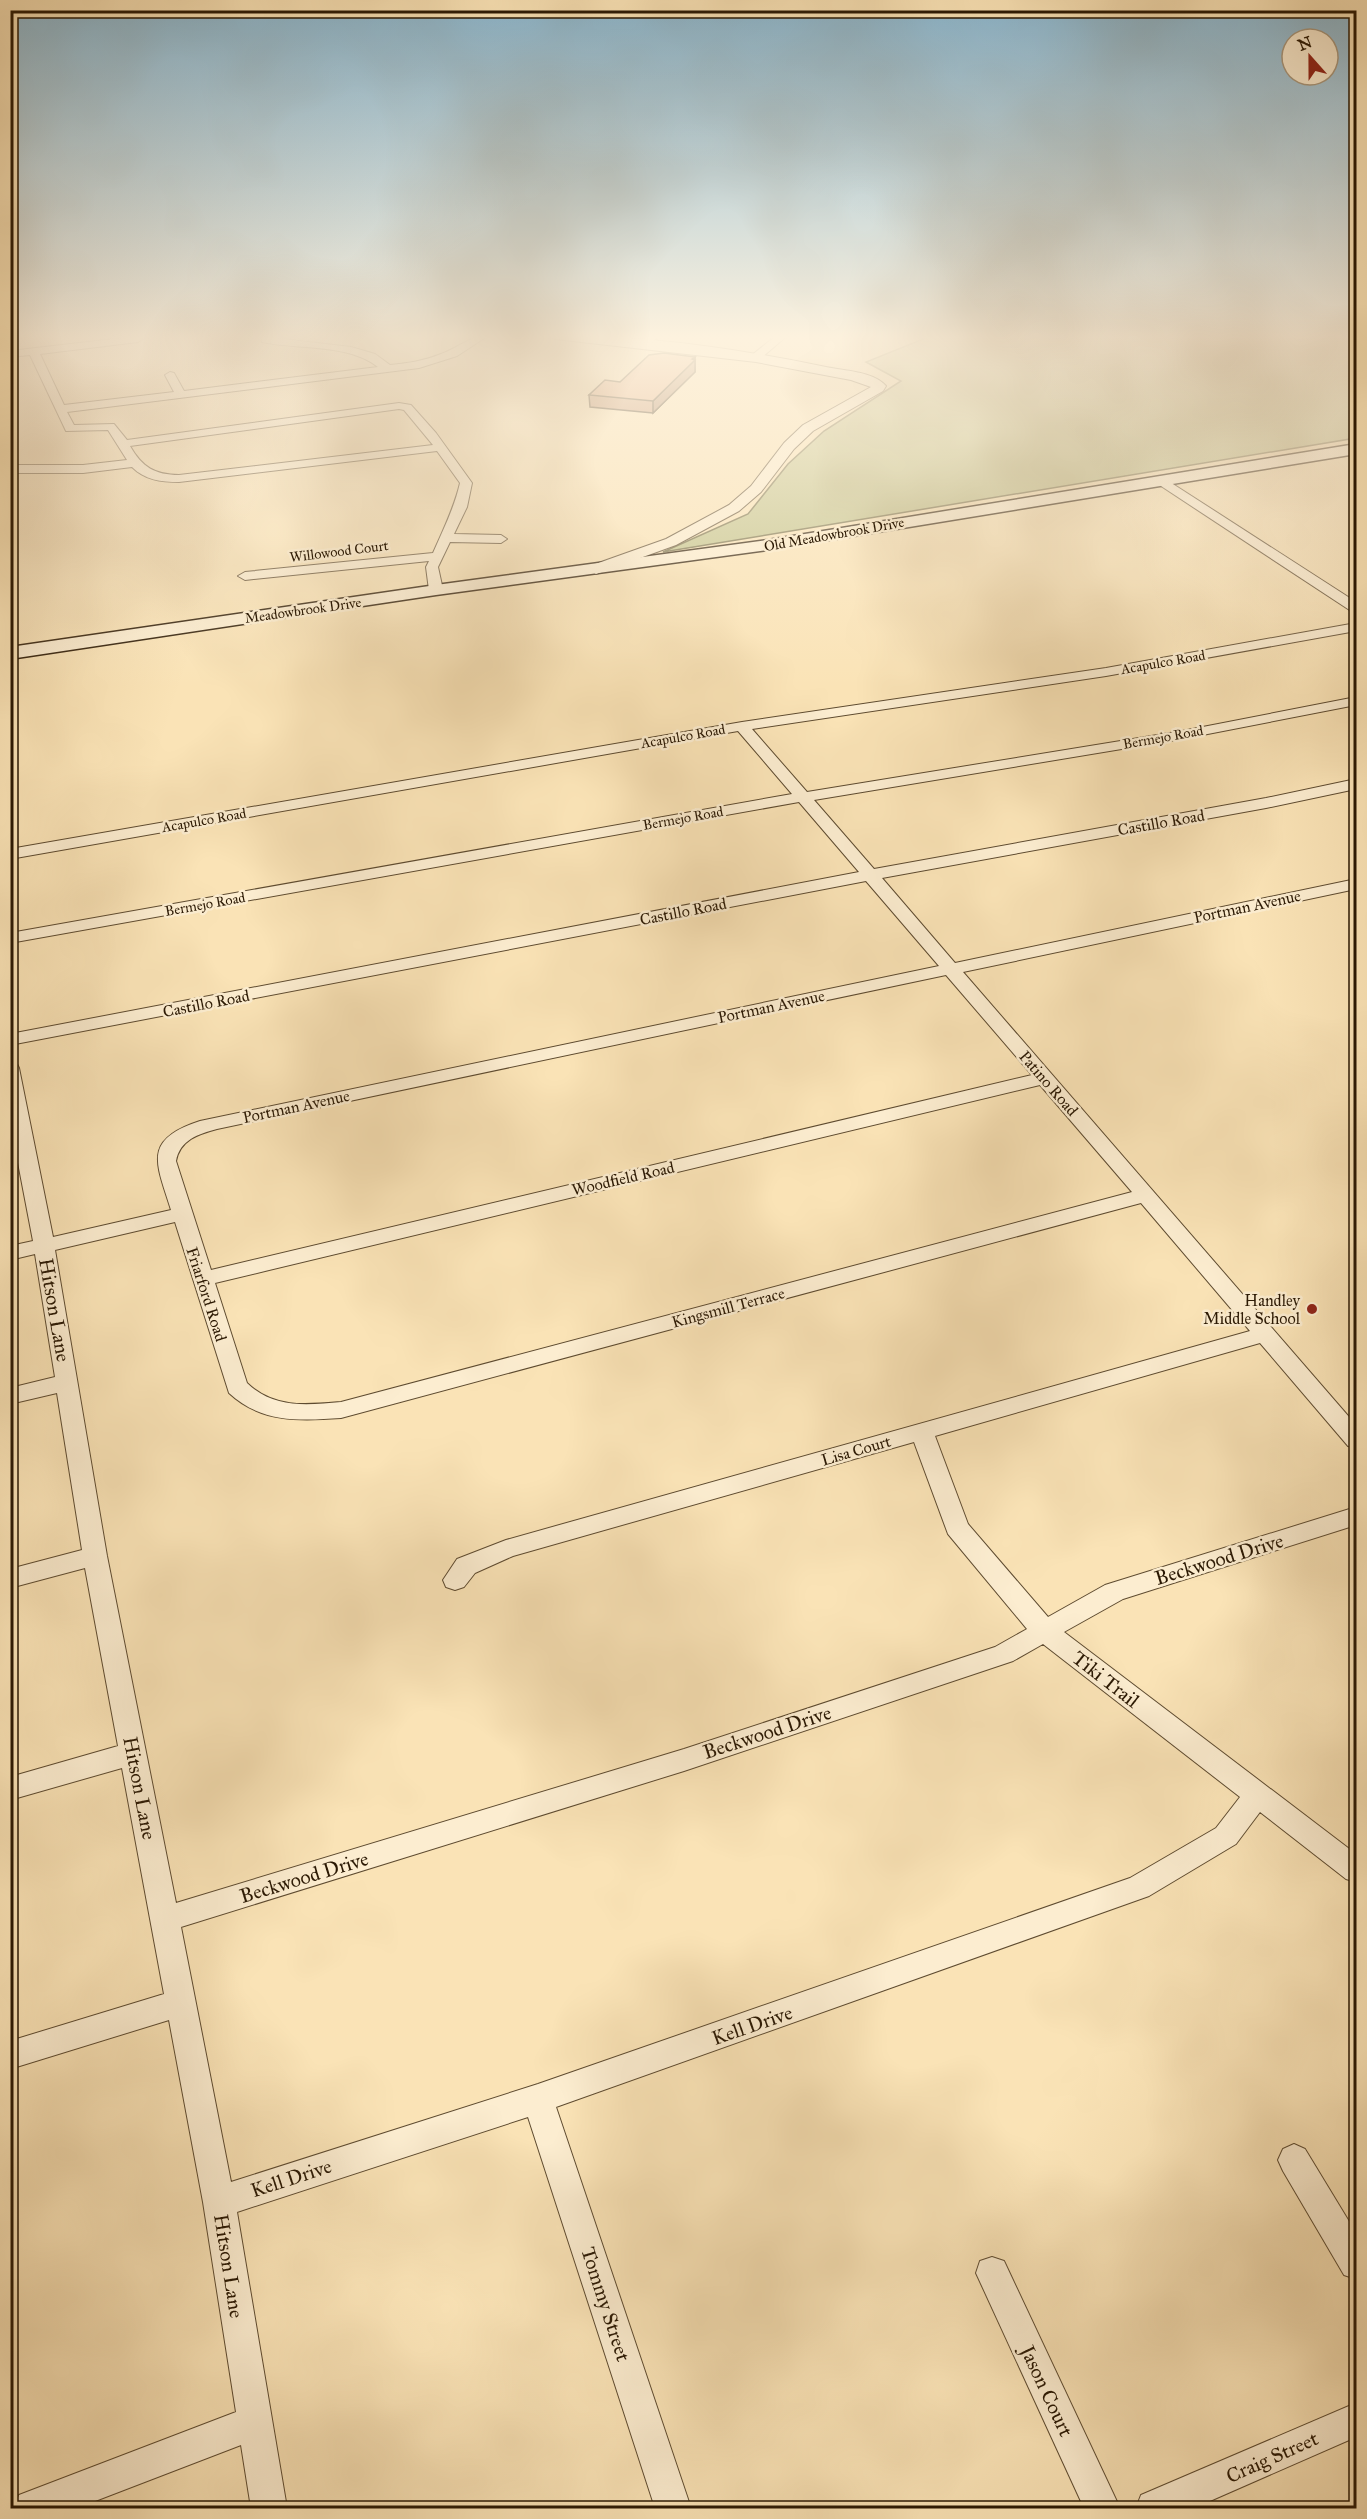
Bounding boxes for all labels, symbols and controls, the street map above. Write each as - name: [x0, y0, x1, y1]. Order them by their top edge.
- north arrow: [1280, 27, 1340, 87]
- text: N: [1295, 32, 1315, 55]
- street label: Old Meadowbrook Drive: [763, 514, 906, 555]
- street label: Willowood Court: [289, 537, 390, 566]
- street label: Meadowbrook Drive: [244, 594, 363, 627]
- street label: Acapulco Road: [1119, 647, 1207, 678]
- street label: Acapulco Road: [639, 721, 727, 752]
- street label: Bermejo Road: [1122, 722, 1205, 753]
- street label: Bermejo Road: [642, 803, 725, 834]
- street label: Acapulco Road: [160, 805, 248, 836]
- street label: Castillo Road: [1116, 806, 1206, 839]
- street label: Portman Avenue: [1192, 886, 1303, 927]
- street label: Bermejo Road: [164, 889, 247, 920]
- street label: Castillo Road: [638, 894, 728, 929]
- street label: Castillo Road: [161, 986, 251, 1021]
- street label: Portman Avenue: [716, 986, 827, 1027]
- street label: Patino Road: [1015, 1047, 1082, 1120]
- street label: Portman Avenue: [241, 1086, 352, 1127]
- street label: Woodfield Road: [570, 1157, 676, 1200]
- street label: Friarford Road: [182, 1245, 231, 1344]
- street label: Hitson Lane: [34, 1256, 76, 1364]
- street label: Kingsmill Terrace: [670, 1283, 787, 1333]
- place label: Handley Middle School: [1203, 1291, 1301, 1328]
- marker: Handley Middle School: [1305, 1302, 1319, 1316]
- street label: Lisa Court: [819, 1431, 893, 1469]
- street label: Beckwood Drive: [1152, 1528, 1286, 1590]
- street label: Tiki Trail: [1068, 1645, 1145, 1713]
- street label: Beckwood Drive: [700, 1700, 834, 1764]
- street label: Hitson Lane: [118, 1734, 162, 1842]
- street label: Beckwood Drive: [237, 1846, 371, 1908]
- street label: Kell Drive: [709, 2000, 795, 2050]
- street label: Kell Drive: [248, 2154, 334, 2202]
- street label: Hitson Lane: [209, 2212, 249, 2320]
- street label: Tommy Street: [576, 2244, 636, 2364]
- street label: Jason Court: [1014, 2340, 1079, 2441]
- street label: Craig Street: [1222, 2426, 1322, 2489]

